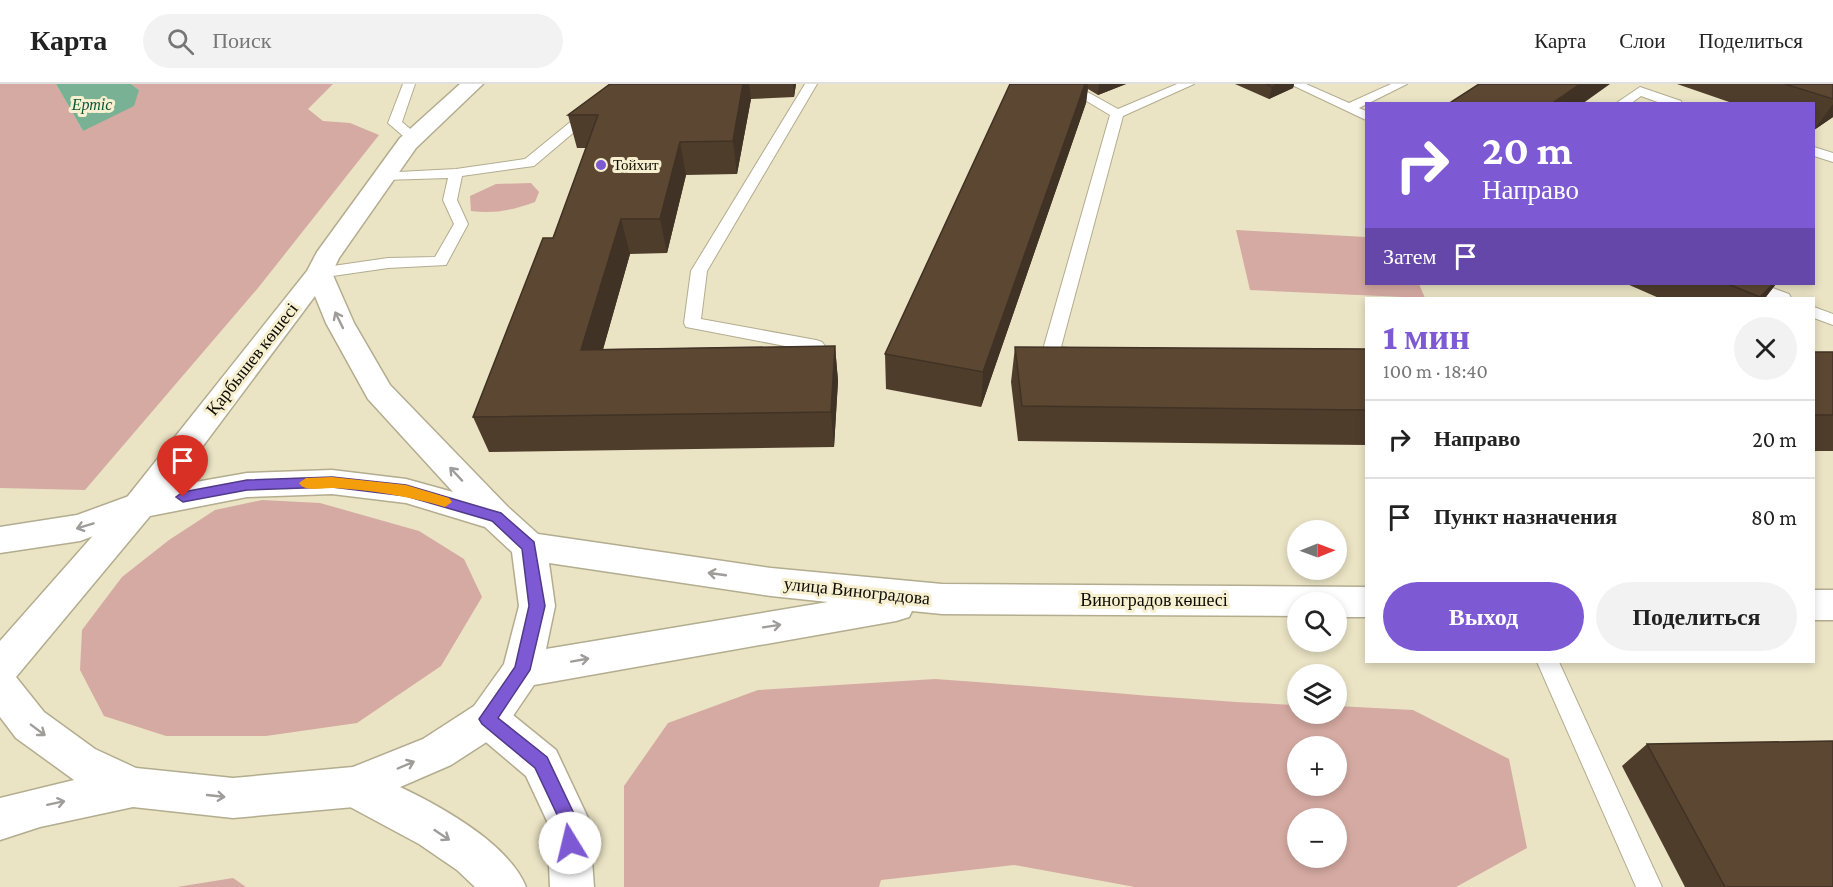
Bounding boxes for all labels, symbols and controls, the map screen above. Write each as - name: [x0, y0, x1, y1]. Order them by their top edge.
- search box: [143, 14, 563, 68]
- text: Карта: [30, 25, 107, 56]
- icon: search: [164, 25, 197, 58]
- text: Поиск: [212, 28, 271, 53]
- text: Карта: [1534, 29, 1586, 53]
- text: Слои: [1619, 29, 1665, 53]
- text: Поделиться: [1698, 29, 1803, 53]
- water label: Ертіс: [71, 96, 112, 114]
- icon: right: [1383, 126, 1461, 204]
- text: 20 m: [1482, 126, 1573, 173]
- place label: Тойхит: [613, 157, 659, 173]
- marker: Тойхит: [594, 158, 608, 172]
- text: Направо: [1482, 175, 1579, 205]
- icon: arrive: [1449, 240, 1482, 273]
- text: Затем: [1383, 244, 1437, 269]
- street label: Қарбышев көшесі: [202, 299, 302, 419]
- one-way arrow: [333, 312, 345, 330]
- text: 1 мин: [1383, 317, 1470, 357]
- button: close: [1734, 317, 1797, 380]
- text: 100 m · 18:40: [1383, 360, 1488, 382]
- icon: right: [1383, 423, 1416, 456]
- text: Направо: [1434, 426, 1520, 451]
- text: 20 m: [1752, 427, 1797, 452]
- pin: [157, 435, 208, 497]
- icon: arrive: [166, 444, 199, 477]
- one-way arrow: [450, 467, 464, 482]
- icon: arrive: [1383, 501, 1416, 534]
- text: Пункт назначения: [1434, 504, 1617, 529]
- text: 80 m: [1751, 505, 1797, 530]
- north arrow: [1287, 520, 1347, 580]
- map controls: [1287, 520, 1347, 868]
- one-way arrow: [76, 521, 95, 532]
- one-way arrow: [708, 569, 728, 580]
- street label: улица Виноградова: [783, 573, 931, 609]
- button: Выход: [1383, 582, 1584, 651]
- button: Поделиться: [1596, 582, 1797, 651]
- street label: Виноградов көшесі: [1080, 590, 1228, 610]
- button: search: [1287, 592, 1347, 652]
- one-way arrow: [762, 621, 782, 632]
- one-way arrow: [570, 654, 589, 665]
- button: layers: [1287, 664, 1347, 724]
- one-way arrow: [29, 724, 45, 736]
- button: +: [1287, 736, 1347, 796]
- one-way arrow: [396, 759, 414, 770]
- one-way arrow: [205, 791, 225, 802]
- one-way arrow: [46, 797, 66, 808]
- button: −: [1287, 808, 1347, 868]
- position arrow: [538, 811, 602, 875]
- one-way arrow: [433, 829, 450, 841]

